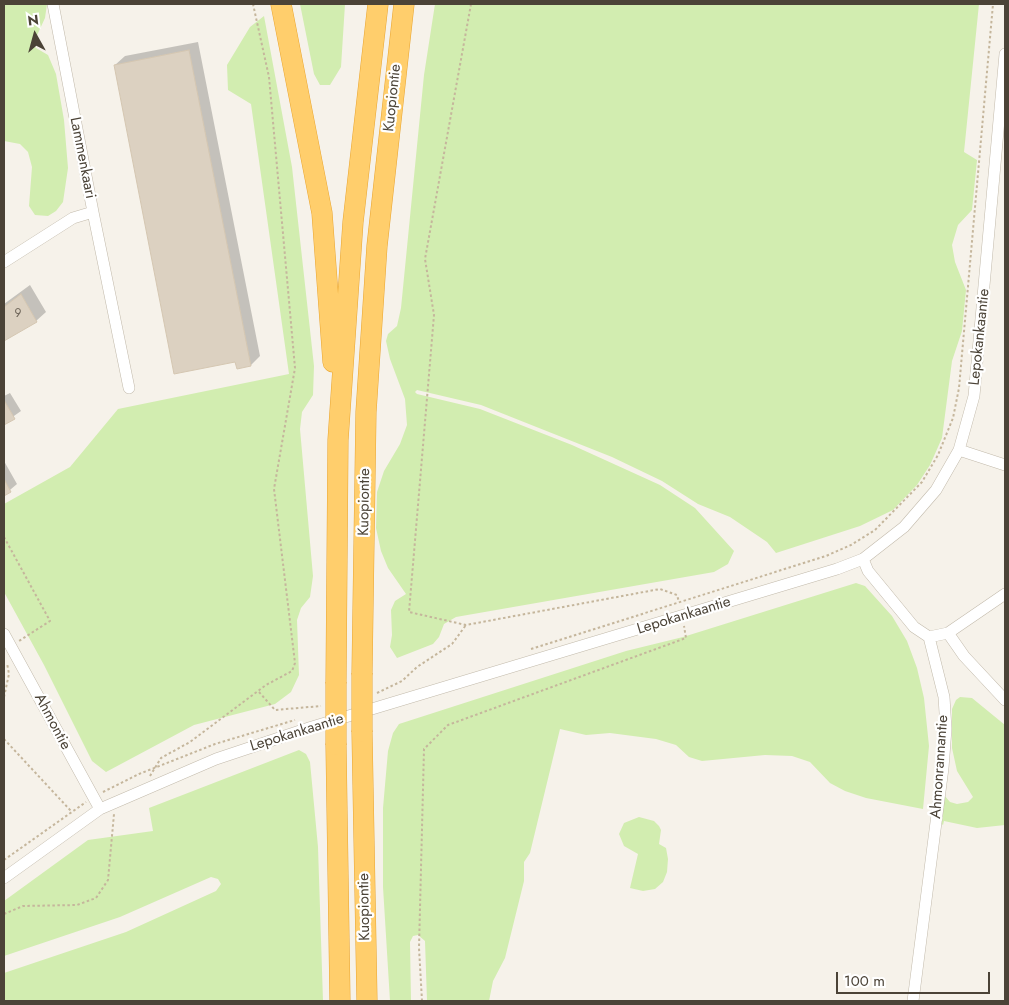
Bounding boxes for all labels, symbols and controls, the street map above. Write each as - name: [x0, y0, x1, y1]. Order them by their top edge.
- north arrow: [10, 10, 60, 60]
- text: N: [26, 10, 40, 31]
- street label: Kuopiontie: [381, 63, 405, 133]
- street label: Lammenkaari: [65, 116, 99, 200]
- street label: Lepokankaantie: [966, 288, 994, 386]
- house number: 9: [15, 307, 21, 321]
- street label: Kuopiontie: [355, 468, 375, 536]
- street label: Lepokankaantie: [635, 593, 733, 639]
- street label: Ahmontie: [30, 691, 74, 753]
- street label: Lepokankaantie: [248, 710, 346, 756]
- street label: Ahmonrannantie: [927, 715, 953, 819]
- street label: Kuopiontie: [355, 873, 375, 941]
- scale bar: [839, 962, 993, 994]
- text: 100 m: [844, 970, 885, 992]

